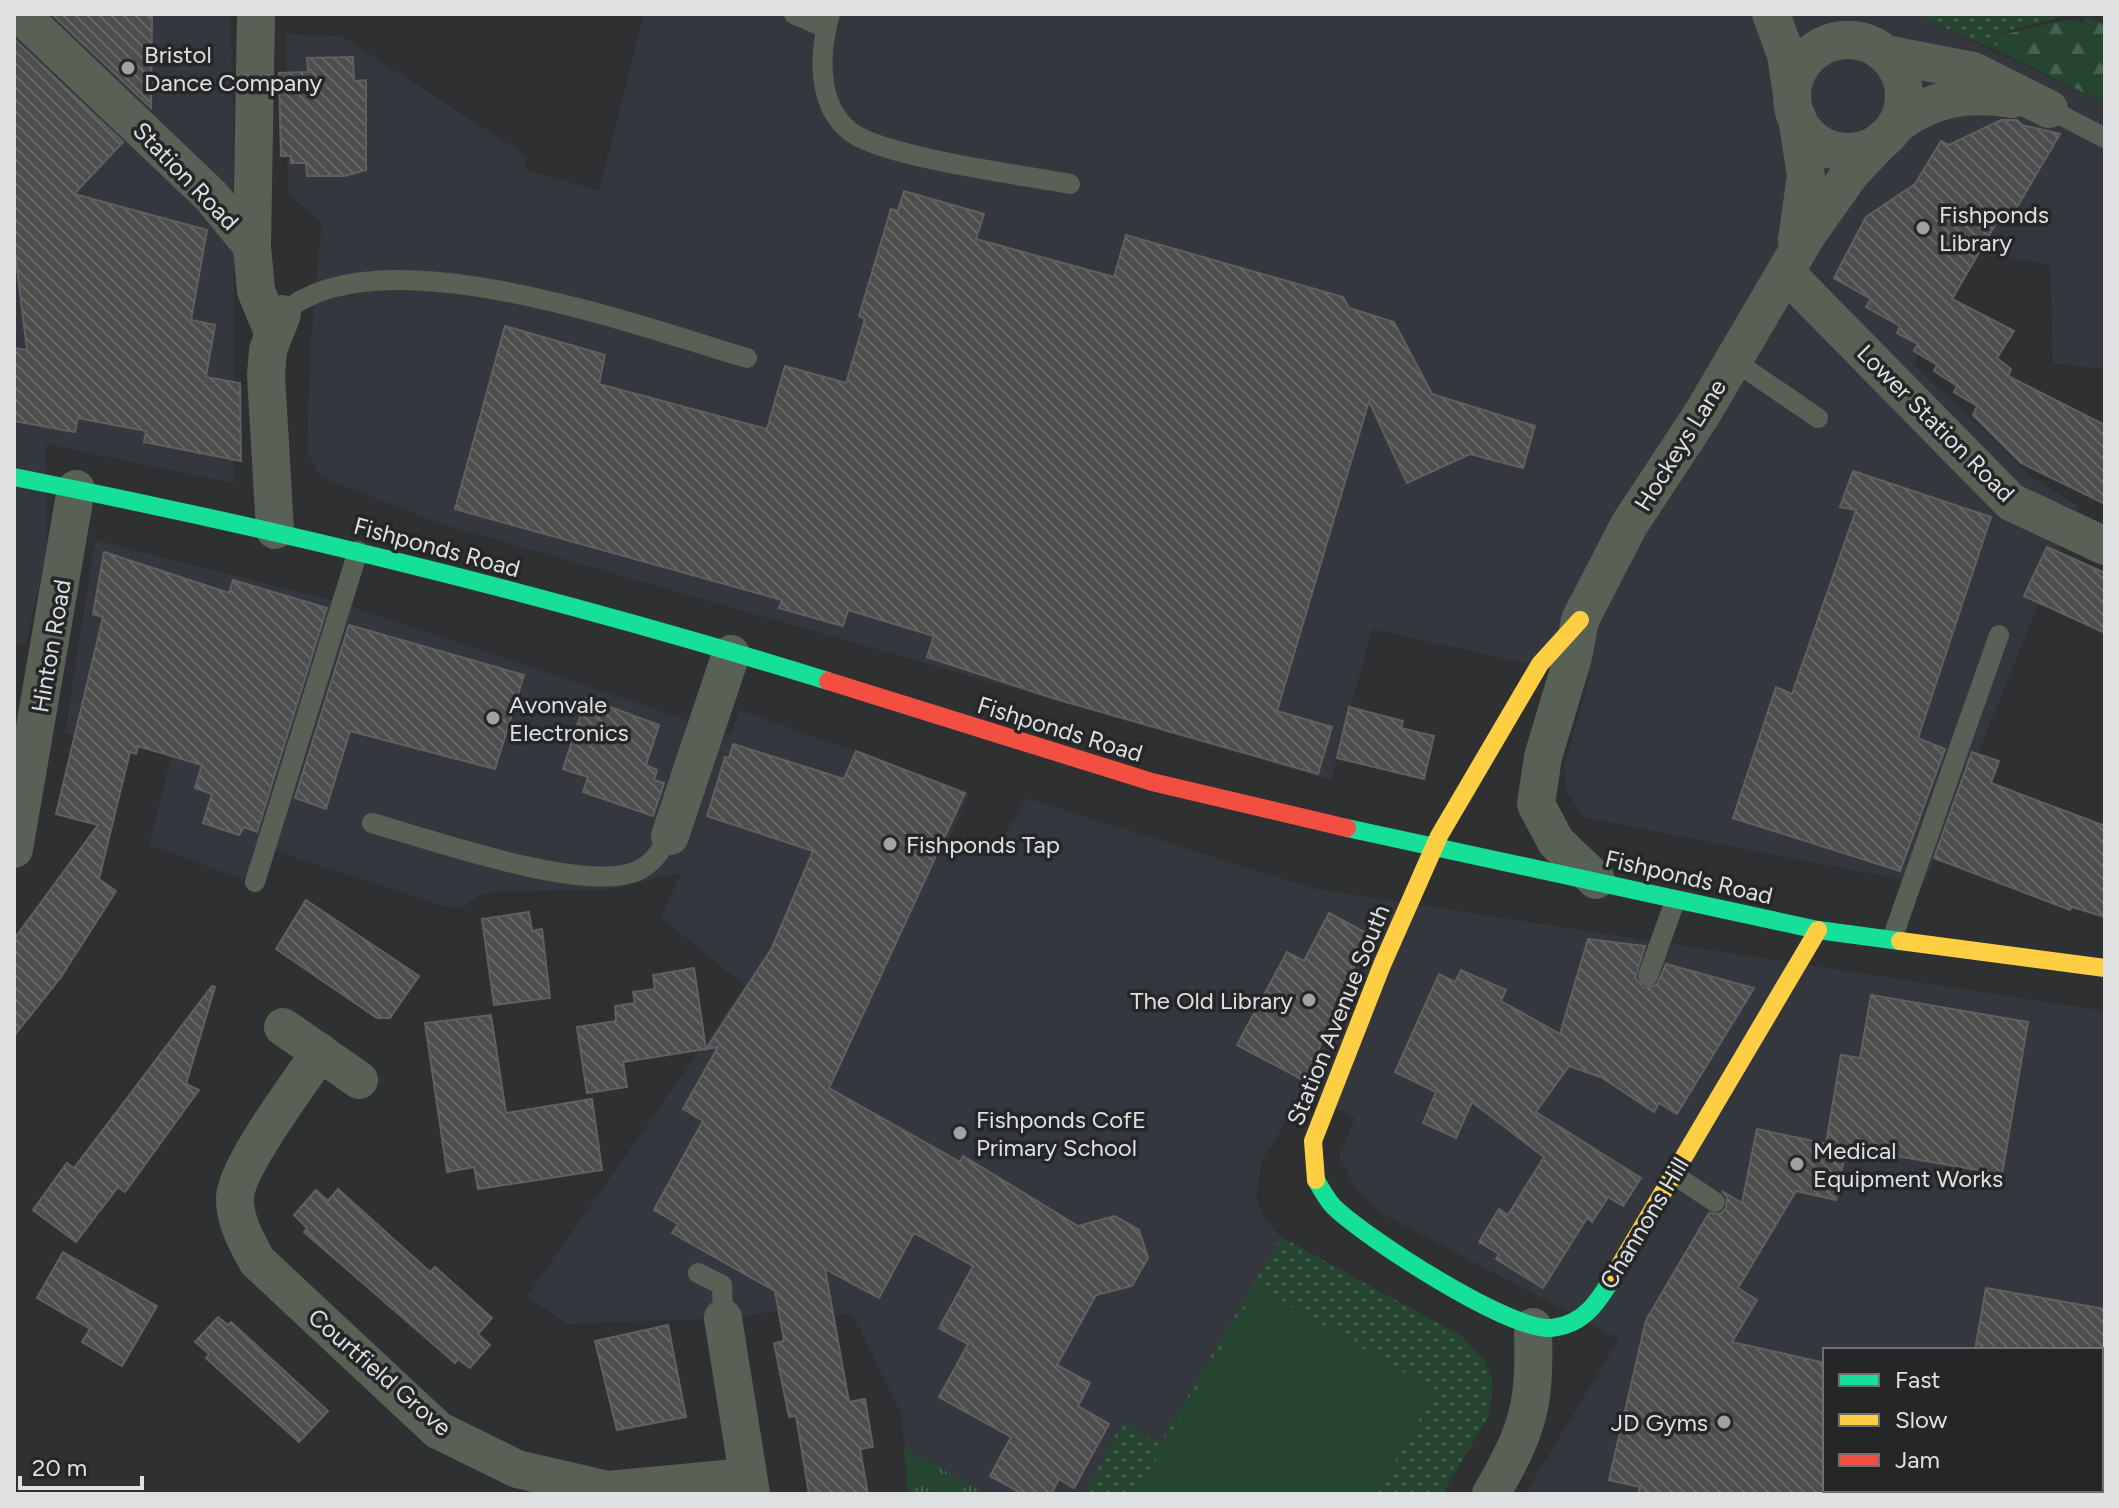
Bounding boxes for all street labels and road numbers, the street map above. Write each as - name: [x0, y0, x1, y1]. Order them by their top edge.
- street label: Station Road: [127, 116, 245, 236]
- street label: Lower Station Road: [1851, 338, 2021, 508]
- street label: Hockeys Lane: [1628, 374, 1732, 516]
- street label: Fishponds Road: [351, 511, 523, 583]
- street label: Hinton Road: [25, 577, 77, 715]
- street label: Fishponds Road: [974, 690, 1146, 768]
- street label: Fishponds Road: [1602, 844, 1776, 910]
- street label: Station Avenue South: [1280, 900, 1396, 1130]
- street label: Channons Hill: [1593, 1152, 1695, 1294]
- street label: Courtfield Grove: [303, 1302, 457, 1442]

